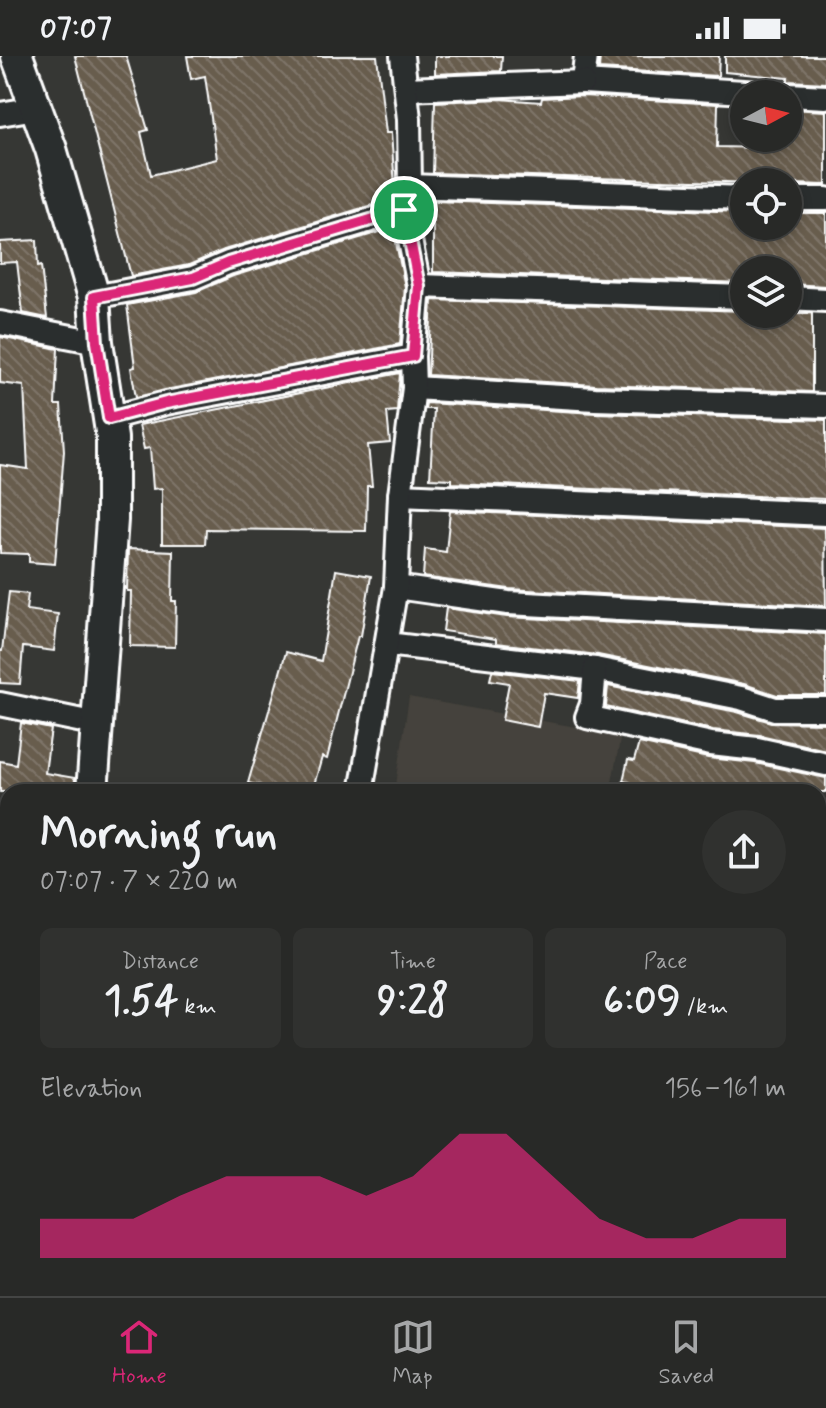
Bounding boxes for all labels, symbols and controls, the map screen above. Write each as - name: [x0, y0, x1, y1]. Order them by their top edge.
- text: 07:07: [40, 9, 112, 48]
- north arrow: [730, 80, 802, 152]
- map controls: [730, 80, 802, 328]
- button: locate: [730, 168, 802, 240]
- pin: [370, 176, 438, 244]
- icon: arrive: [382, 188, 426, 232]
- button: layers: [730, 256, 802, 328]
- text: Morning run: [40, 806, 277, 864]
- button: share: [702, 810, 786, 894]
- text: 07:07 · 7 × 220 m: [40, 865, 238, 899]
- text: Distance: [122, 948, 199, 976]
- text: Time: [390, 948, 436, 976]
- text: Pace: [644, 948, 688, 976]
- text: 1.54: [104, 976, 179, 1028]
- text: 9:28: [377, 976, 449, 1028]
- text: 6:09: [603, 976, 681, 1028]
- text: km: [179, 993, 217, 1021]
- text: /km: [681, 993, 728, 1021]
- text: Elevation: [40, 1072, 142, 1106]
- text: 156–161 m: [664, 1072, 786, 1106]
- tab: Home: [112, 1315, 167, 1391]
- tab: Map: [391, 1315, 435, 1391]
- tab: Saved: [658, 1315, 714, 1391]

